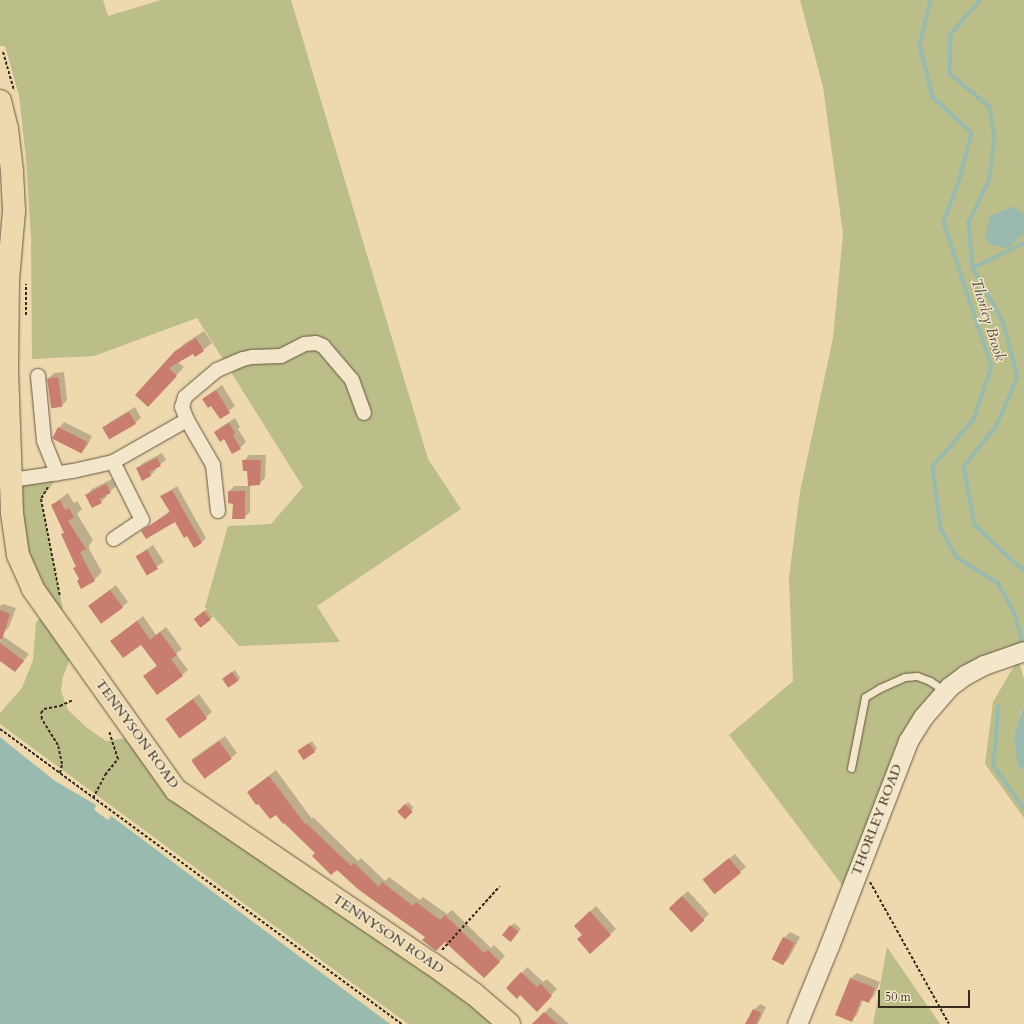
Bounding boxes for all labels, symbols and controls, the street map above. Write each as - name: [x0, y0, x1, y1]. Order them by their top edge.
- water label: Thorley Brook: [967, 276, 1009, 364]
- street label: TENNYSON ROAD: [92, 676, 182, 792]
- street label: THORLEY ROAD: [848, 762, 906, 878]
- street label: TENNYSON ROAD: [329, 890, 447, 978]
- scale bar: [880, 982, 972, 1008]
- text: 50 m: [885, 989, 911, 1005]

